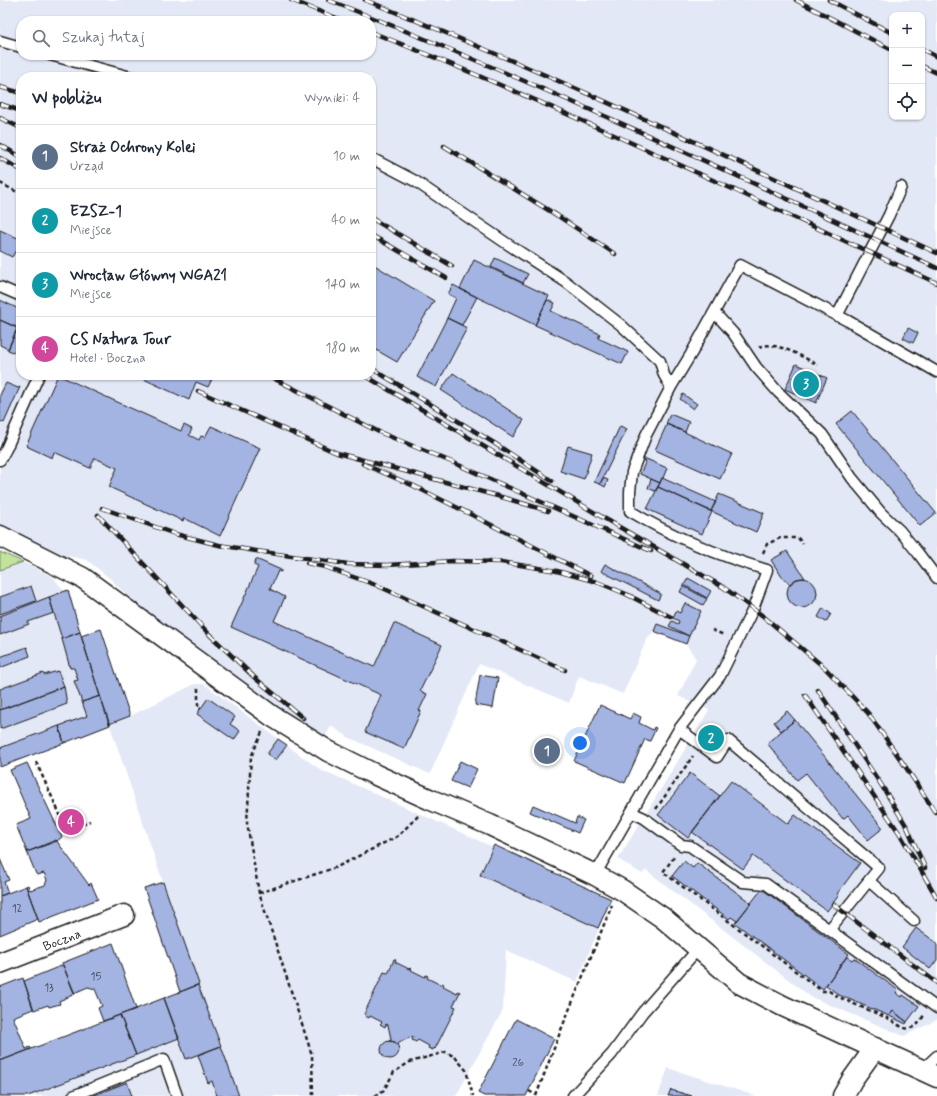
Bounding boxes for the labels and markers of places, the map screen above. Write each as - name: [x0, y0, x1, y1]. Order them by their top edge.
- pin: 3: [793, 369, 819, 399]
- pin: 2: [698, 723, 724, 753]
- pin: 1: [534, 736, 560, 766]
- pin: 4: [58, 807, 84, 837]

